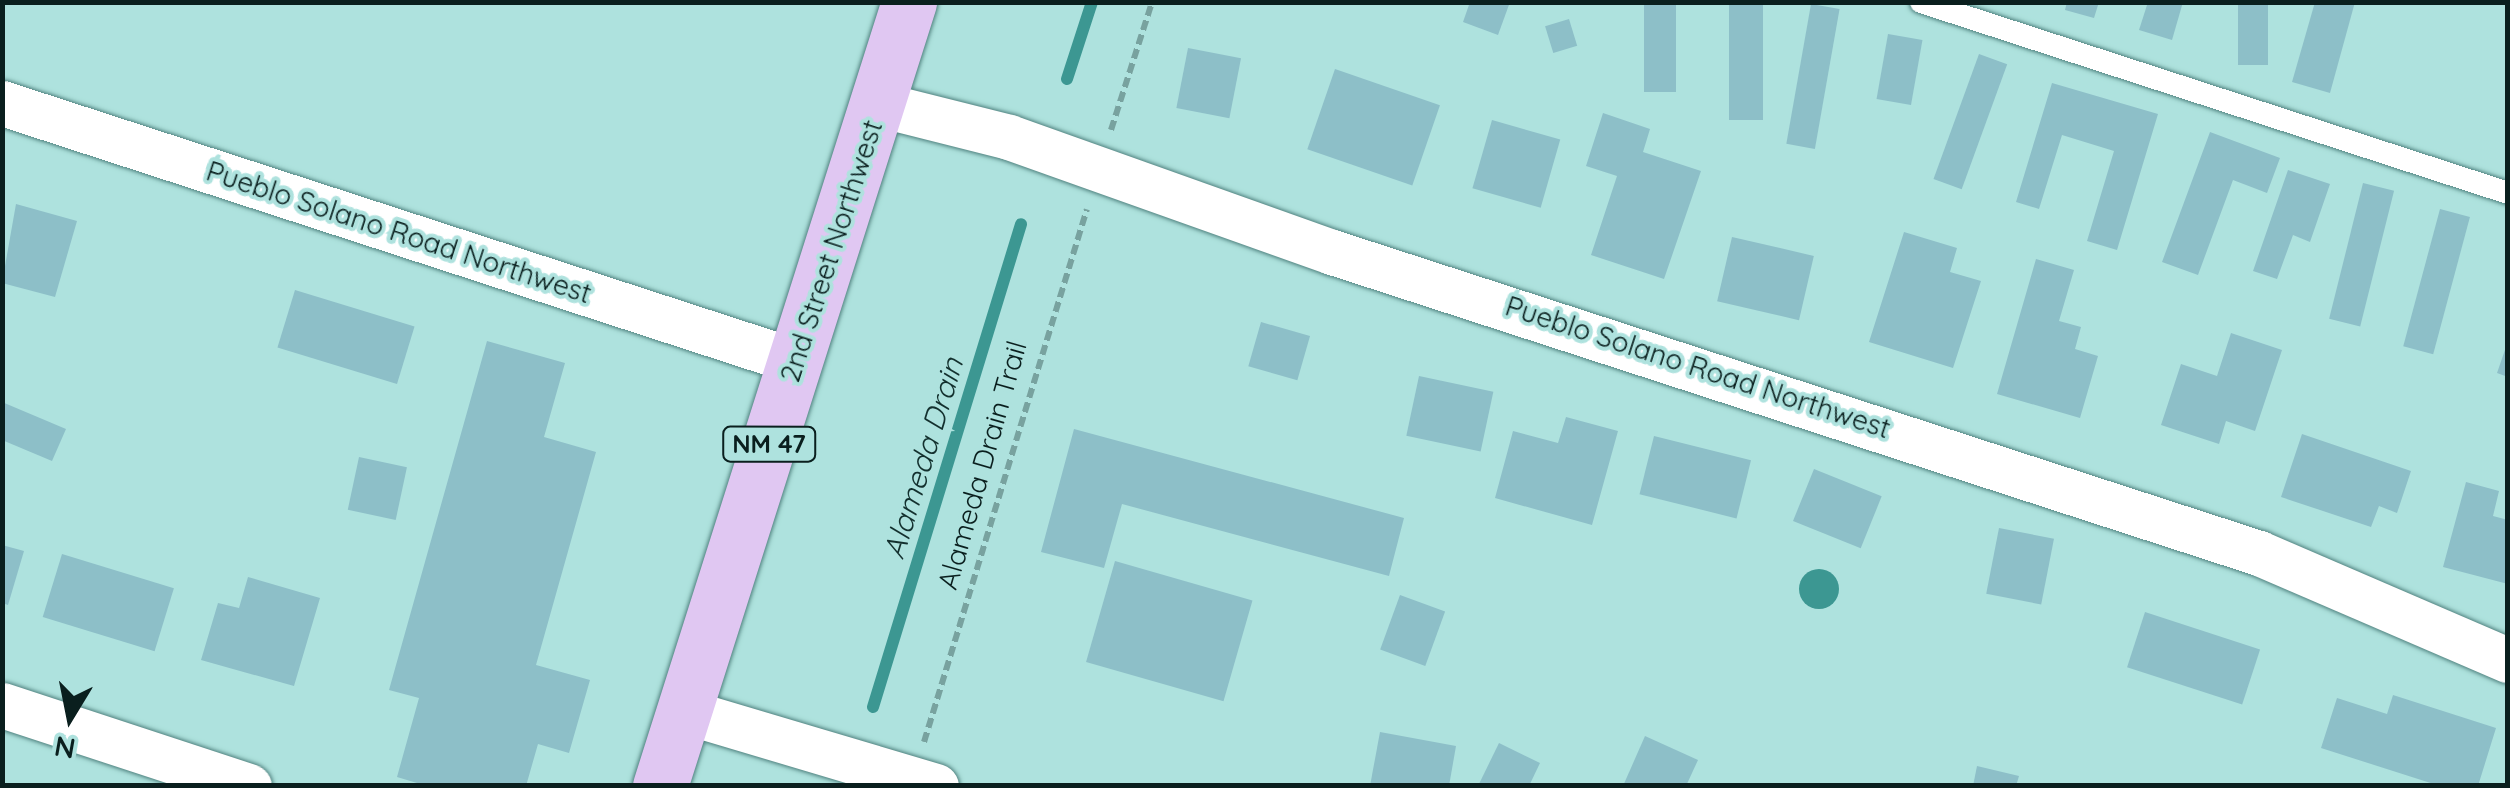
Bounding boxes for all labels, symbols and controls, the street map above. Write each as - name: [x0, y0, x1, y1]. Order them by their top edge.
- street label: 2nd Street Northwest: [773, 116, 889, 386]
- street label: Pueblo Solano Road Northwest: [202, 154, 596, 310]
- street label: Pueblo Solano Road Northwest: [1501, 289, 1895, 445]
- street label: Alameda Drain Trail: [930, 337, 1034, 593]
- water label: Alameda Drain: [875, 353, 971, 563]
- road number: NM 47: [722, 424, 816, 464]
- north arrow: [20, 668, 120, 768]
- text: N: [52, 729, 78, 767]

